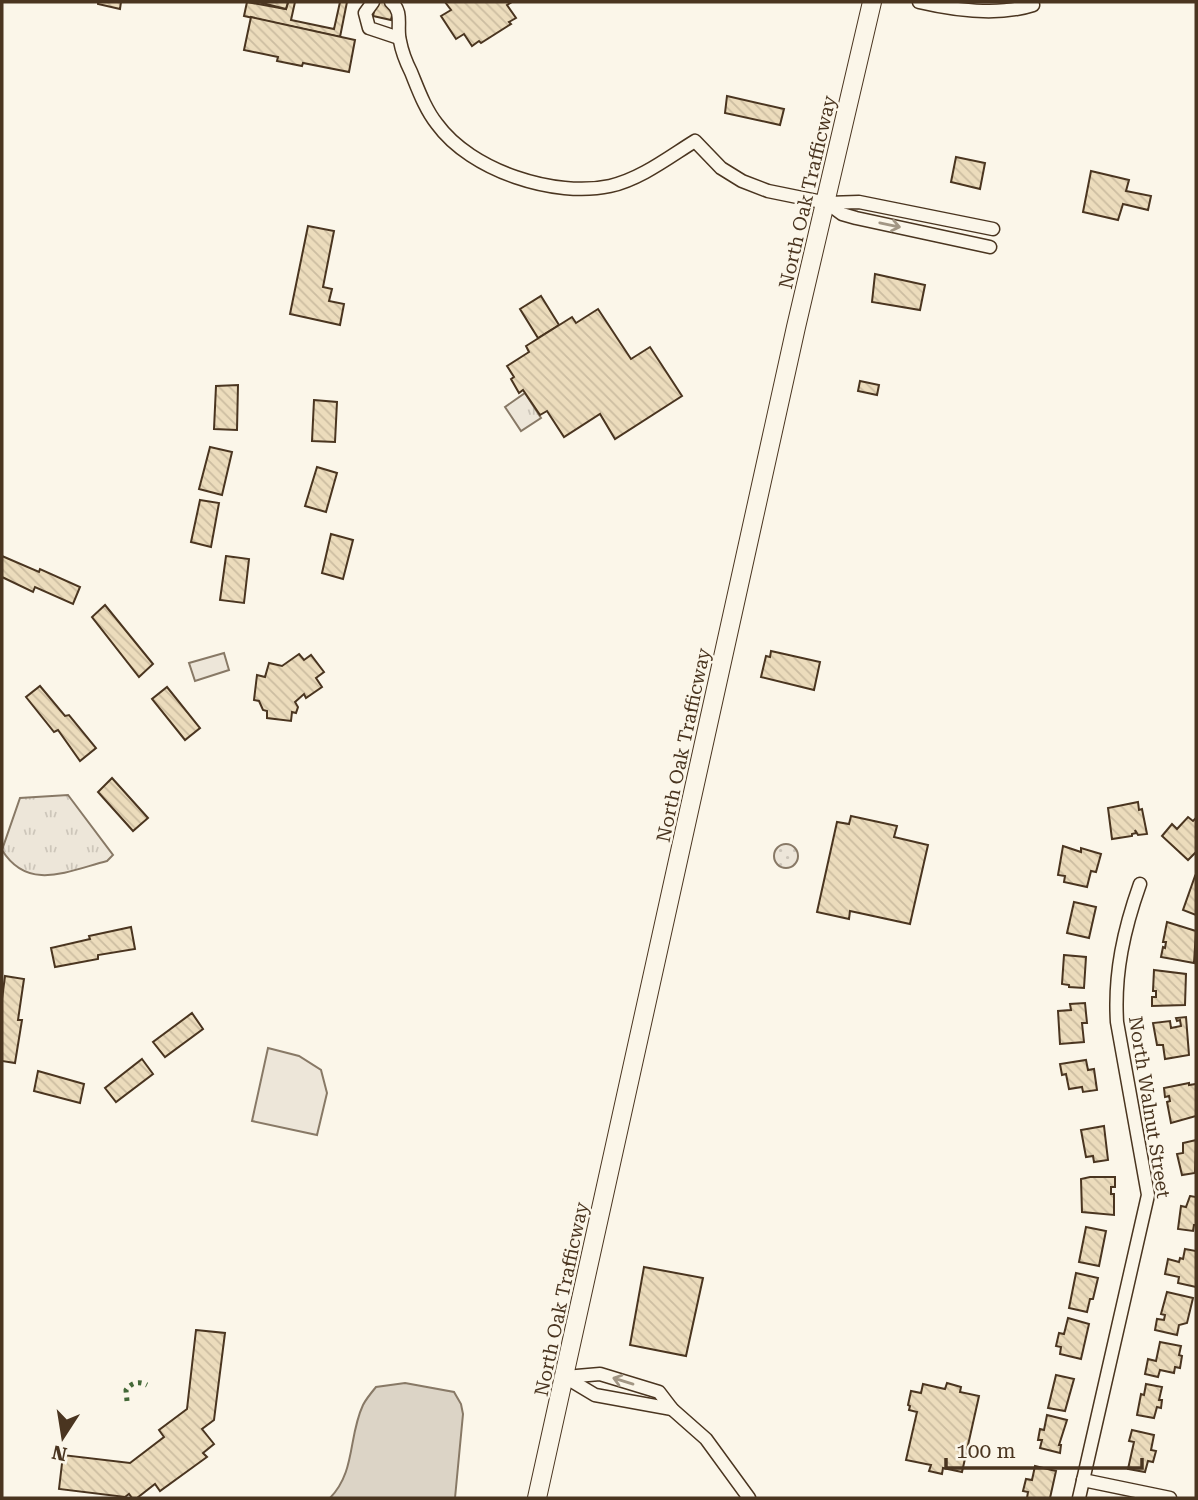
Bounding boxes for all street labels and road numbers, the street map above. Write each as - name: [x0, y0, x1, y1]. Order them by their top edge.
- street label: North Oak Trafficway: [774, 92, 841, 291]
- street label: North Oak Trafficway: [652, 645, 715, 844]
- street label: North Walnut Street: [1124, 1014, 1175, 1200]
- street label: North Oak Trafficway: [530, 1199, 593, 1398]

